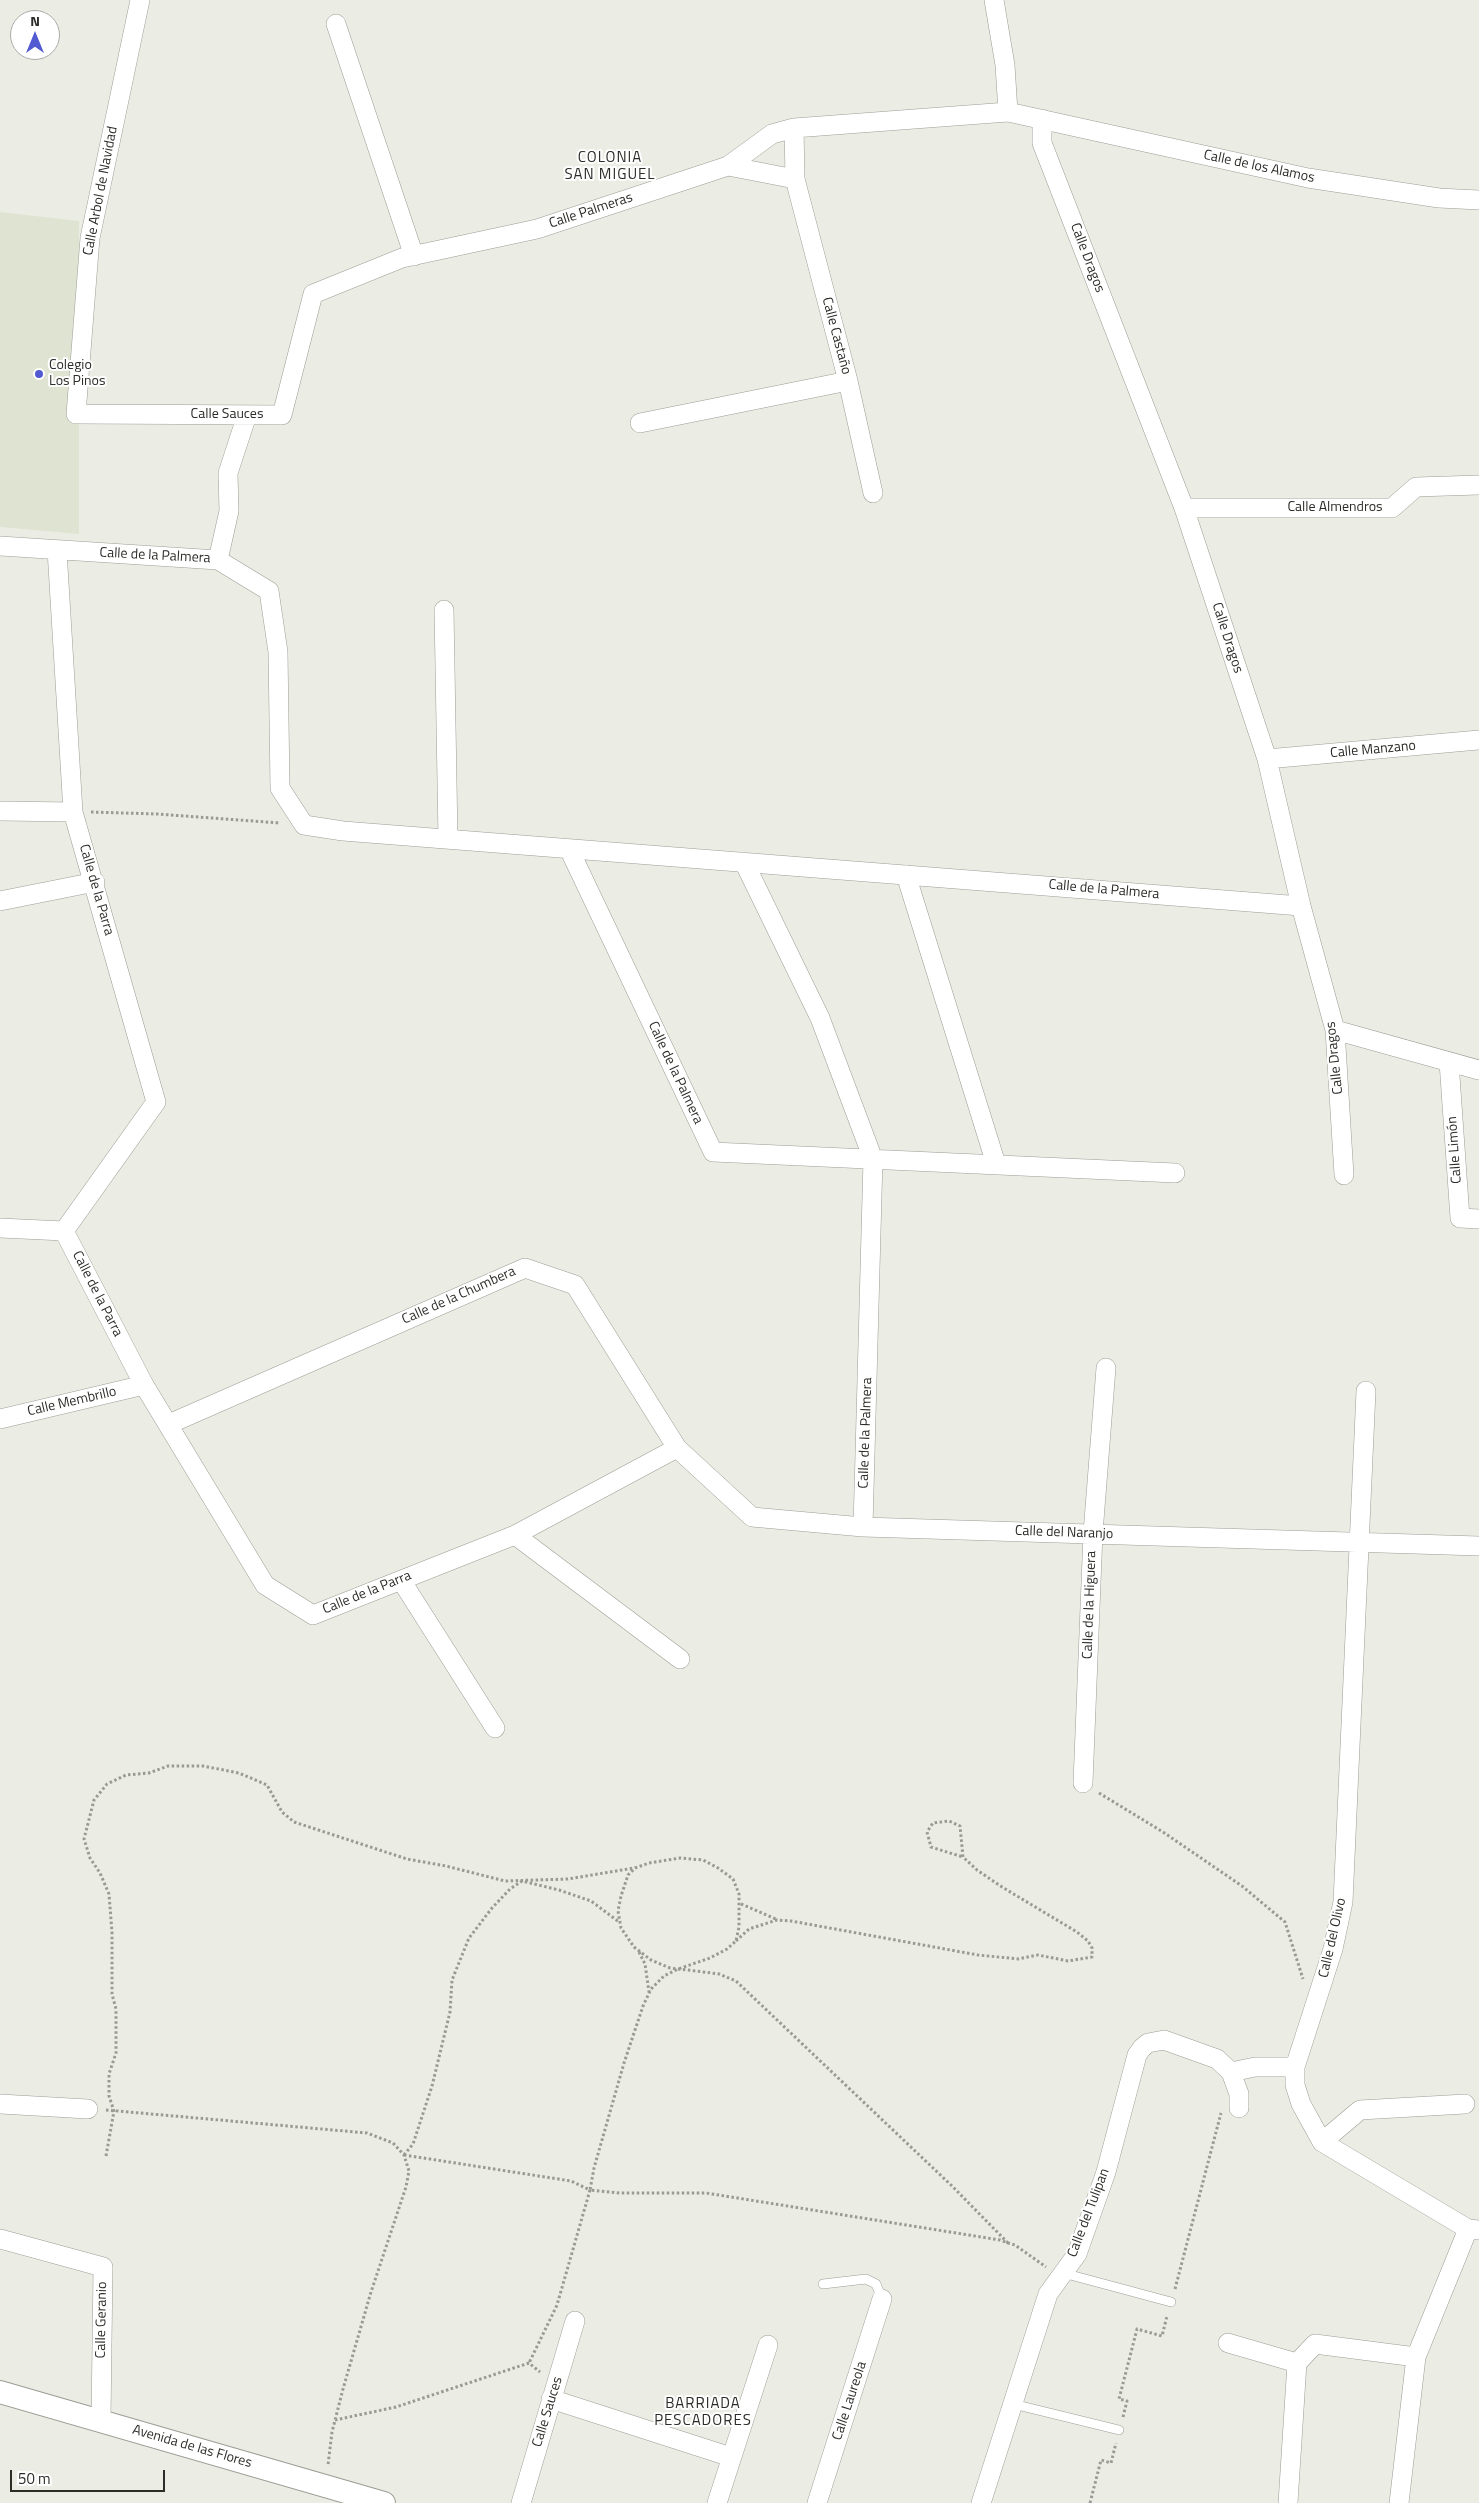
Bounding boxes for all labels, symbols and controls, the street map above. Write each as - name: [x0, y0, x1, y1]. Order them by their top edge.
- north arrow: [10, 10, 60, 60]
- text: N: [30, 10, 40, 31]
- street label: Calle Arbol de Navidad: [80, 125, 122, 257]
- street label: Calle de los Alamos: [1202, 147, 1316, 187]
- district label: COLONIA SAN MIGUEL: [563, 149, 657, 184]
- street label: Calle Palmeras: [547, 190, 635, 232]
- street label: Calle Dragos: [1066, 221, 1108, 295]
- street label: Calle Castaño: [818, 296, 854, 376]
- place label: Colegio Los Pinos: [49, 358, 105, 391]
- marker: Colegio Los Pinos: [33, 368, 45, 380]
- street label: Calle Sauces: [191, 407, 263, 423]
- street label: Calle Almendros: [1287, 500, 1383, 516]
- street label: Calle de la Palmera: [99, 545, 211, 567]
- street label: Calle Dragos: [1208, 601, 1246, 675]
- street label: Calle Manzano: [1330, 738, 1416, 762]
- street label: Calle de la Parra: [75, 842, 117, 938]
- street label: Calle de la Palmera: [1048, 877, 1160, 903]
- street label: Calle de la Palmera: [644, 1019, 706, 1127]
- street label: Calle Dragos: [1323, 1021, 1347, 1095]
- street label: Calle Limón: [1444, 1116, 1466, 1184]
- street label: Calle de la Parra: [68, 1248, 126, 1340]
- street label: Calle de la Chumbera: [400, 1263, 518, 1329]
- street label: Calle de la Palmera: [856, 1377, 876, 1489]
- street label: Calle Membrillo: [26, 1384, 118, 1420]
- street label: Calle del Naranjo: [1015, 1523, 1113, 1543]
- street label: Calle de la Higuera: [1080, 1551, 1100, 1659]
- street label: Calle de la Parra: [320, 1568, 414, 1618]
- street label: Calle del Olivo: [1316, 1896, 1350, 1980]
- street label: Calle del Tulipan: [1064, 2166, 1114, 2260]
- street label: Calle Geranio: [93, 2281, 111, 2359]
- street label: Calle Laureola: [829, 2359, 871, 2443]
- street label: Calle Sauces: [529, 2375, 567, 2449]
- district label: BARRIADA PESCADORES: [653, 2395, 753, 2430]
- street label: Avenida de las Flores: [130, 2422, 254, 2472]
- scale bar: [12, 2460, 168, 2492]
- text: 50 m: [18, 2467, 51, 2490]

